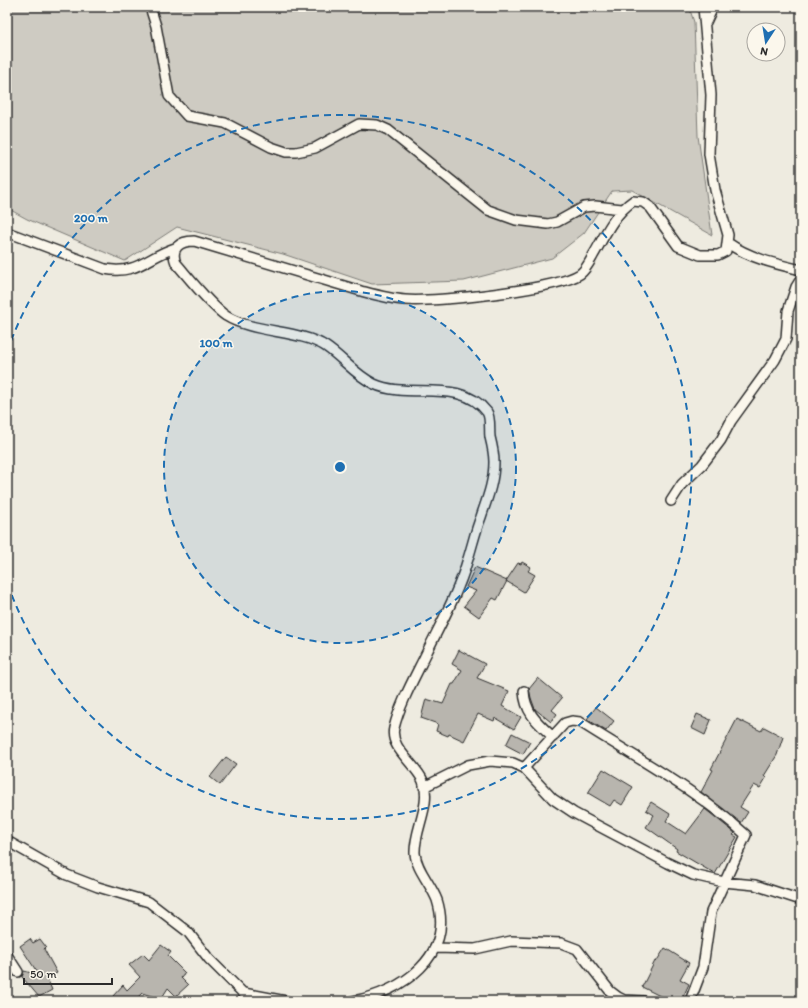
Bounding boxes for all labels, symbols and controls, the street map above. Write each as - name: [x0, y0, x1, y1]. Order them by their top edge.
- north arrow: [746, 22, 786, 62]
- text: N: [759, 44, 769, 58]
- text: 200 m: [74, 211, 109, 225]
- text: 100 m: [199, 336, 233, 350]
- centre of rings: [333, 460, 347, 474]
- scale bar: [24, 960, 112, 986]
- text: 50 m: [30, 967, 56, 981]

